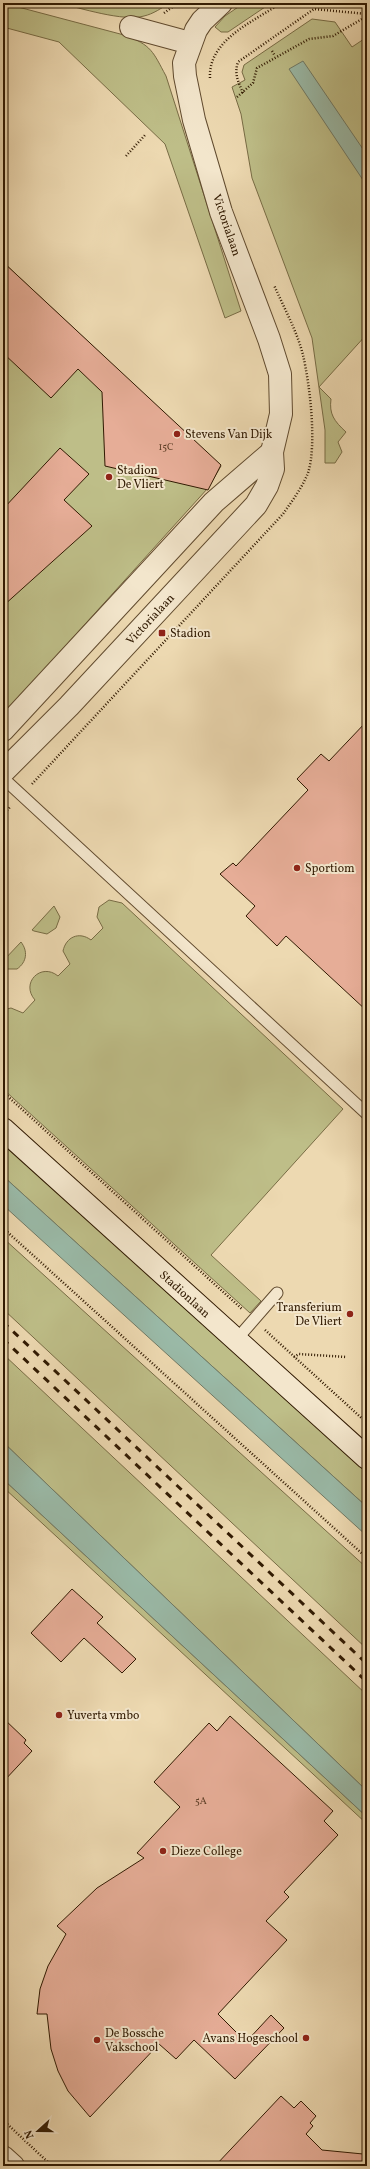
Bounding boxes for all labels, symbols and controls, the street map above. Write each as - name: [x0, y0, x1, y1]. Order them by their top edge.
- street label: Victorialaan: [208, 192, 244, 258]
- place label: Stevens Van Dijk: [185, 427, 273, 443]
- marker: Stevens Van Dijk: [172, 429, 182, 439]
- house number: 15C: [158, 440, 174, 454]
- place label: Stadion De Vliert: [117, 463, 164, 493]
- marker: Stadion De Vliert: [104, 472, 114, 482]
- street label: Victorialaan: [123, 591, 179, 649]
- place label: Stadion: [170, 626, 211, 642]
- marker: Stadion: [157, 628, 167, 638]
- place label: Sportiom: [305, 861, 355, 877]
- marker: Sportiom: [292, 863, 302, 873]
- street label: Stadionlaan: [155, 1268, 213, 1322]
- place label: Transferium De Vliert: [276, 1300, 342, 1330]
- marker: Transferium De Vliert: [345, 1309, 355, 1319]
- place label: Yuverta vmbo: [67, 1708, 139, 1724]
- marker: Yuverta vmbo: [54, 1710, 64, 1720]
- house number: 5A: [195, 1794, 207, 1808]
- place label: Dieze College: [171, 1844, 242, 1860]
- marker: Dieze College: [158, 1846, 168, 1856]
- place label: De Bossche Vakschool: [105, 2026, 164, 2056]
- place label: Avans Hogeschool: [202, 2031, 298, 2047]
- marker: Avans Hogeschool: [301, 2033, 311, 2043]
- marker: De Bossche Vakschool: [92, 2035, 102, 2045]
- north arrow: [18, 2111, 58, 2151]
- text: N: [22, 2128, 38, 2140]

